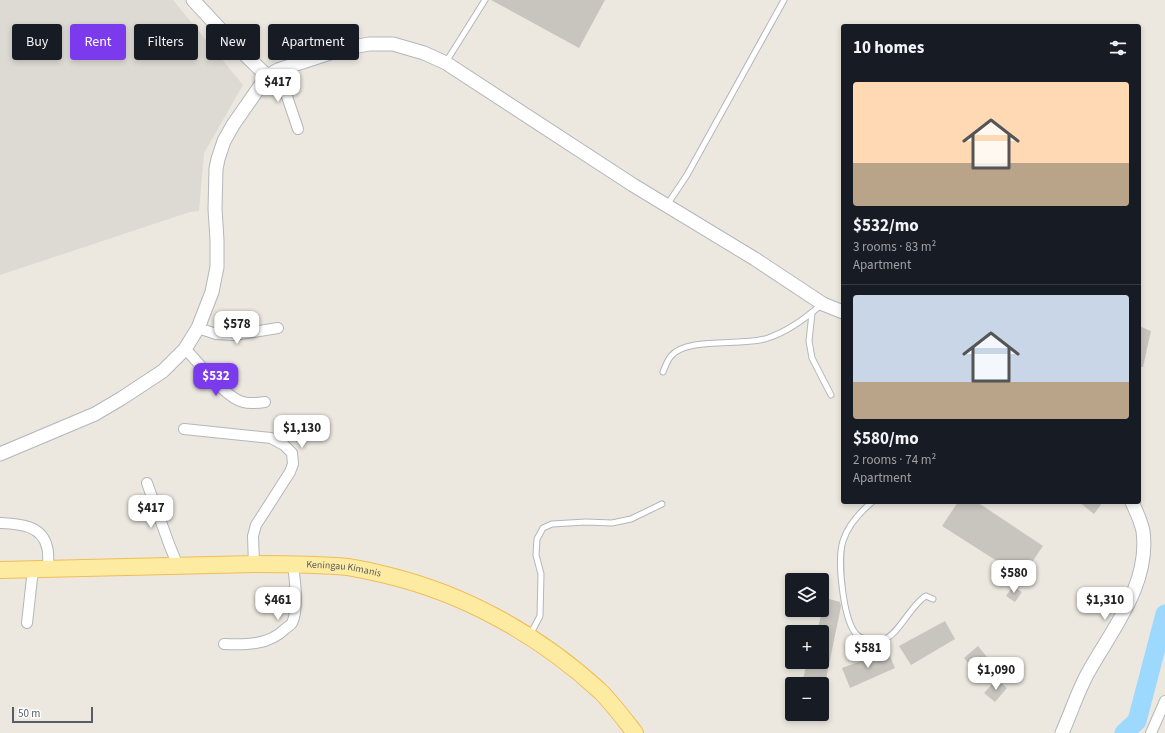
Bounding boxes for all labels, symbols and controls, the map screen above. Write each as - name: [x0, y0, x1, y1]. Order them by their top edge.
- chip: Buy: [12, 24, 62, 60]
- chip: Rent: [70, 24, 126, 60]
- chip: Filters: [134, 24, 198, 60]
- chip: New: [206, 24, 260, 60]
- chip: Apartment: [268, 24, 359, 60]
- text: 10 homes: [853, 36, 924, 60]
- icon: filters: [1107, 37, 1129, 59]
- pin: $417: [254, 69, 302, 103]
- text: $417: [264, 73, 292, 91]
- icon: home: [955, 108, 1027, 180]
- text: $532/mo: [853, 214, 919, 238]
- text: 3 rooms · 83 m²: [853, 238, 936, 256]
- text: Apartment: [853, 256, 911, 274]
- pin: $578: [213, 311, 261, 345]
- text: $578: [223, 315, 251, 333]
- icon: home: [955, 321, 1027, 393]
- pin: $532: [192, 363, 240, 397]
- text: $532: [202, 367, 230, 385]
- pin: $1,130: [269, 415, 335, 449]
- text: $1,130: [283, 419, 321, 437]
- text: $580/mo: [853, 427, 919, 451]
- text: 2 rooms · 74 m²: [853, 451, 936, 469]
- text: Apartment: [853, 469, 911, 487]
- pin: $417: [127, 495, 175, 529]
- text: $417: [137, 499, 165, 517]
- street label: Keningau Kimanis: [306, 558, 383, 581]
- pin: $580: [990, 560, 1038, 594]
- text: $580: [1000, 564, 1028, 582]
- map controls: [785, 573, 829, 721]
- button: layers: [785, 573, 829, 617]
- pin: $461: [254, 587, 302, 621]
- pin: $1,310: [1072, 587, 1138, 621]
- text: $461: [264, 591, 292, 609]
- text: $1,310: [1086, 591, 1124, 609]
- button: +: [785, 625, 829, 669]
- pin: $581: [844, 635, 892, 669]
- text: $581: [854, 639, 882, 657]
- pin: $1,090: [963, 657, 1029, 691]
- text: $1,090: [977, 661, 1015, 679]
- button: −: [785, 677, 829, 721]
- scale bar: [12, 705, 93, 724]
- text: 50 m: [18, 706, 40, 721]

